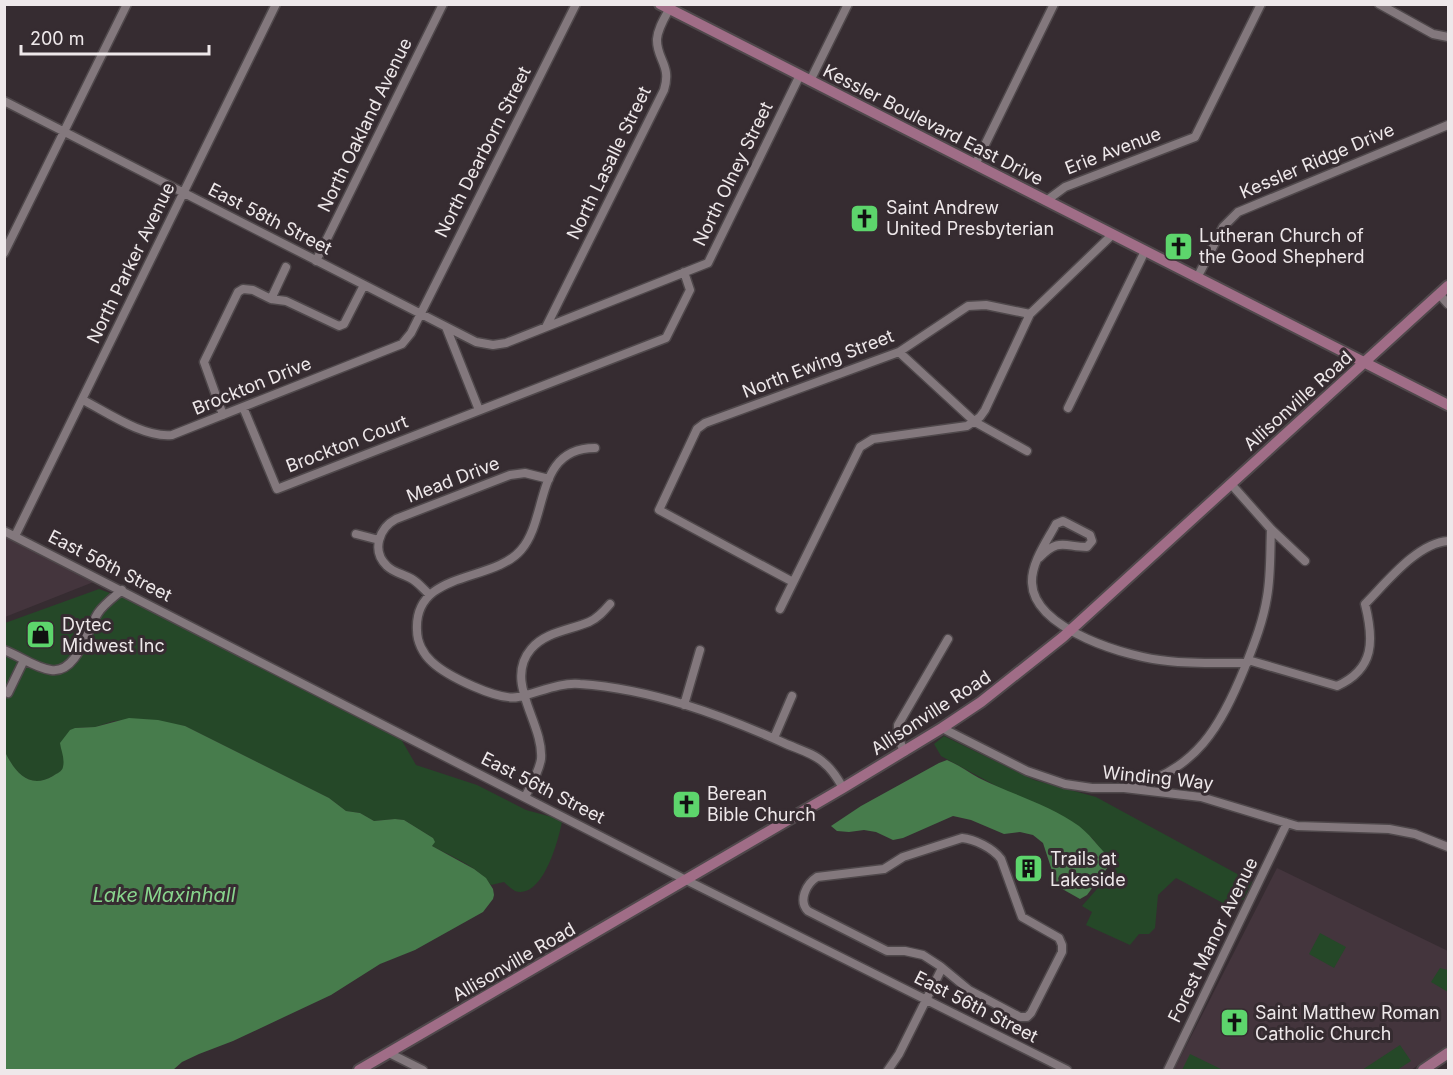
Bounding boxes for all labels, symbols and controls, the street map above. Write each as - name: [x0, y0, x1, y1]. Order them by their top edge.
- scale bar: [21, 18, 208, 56]
- text: 200 m: [30, 28, 85, 49]
- street label: North Oakland Avenue: [313, 34, 416, 215]
- street label: Kessler Boulevard East Drive: [820, 60, 1047, 189]
- street label: North Dearborn Street: [430, 63, 535, 241]
- street label: North Lasalle Street: [562, 83, 655, 243]
- street label: North Olney Street: [689, 98, 777, 249]
- street label: Kessler Ridge Drive: [1236, 118, 1397, 203]
- street label: Erie Avenue: [1062, 123, 1164, 178]
- street label: East 58th Street: [205, 178, 336, 259]
- street label: North Parker Avenue: [82, 179, 179, 347]
- place label: Saint Andrew United Presbyterian: [886, 197, 1054, 239]
- church icon: Saint Andrew United Presbyterian: [849, 202, 881, 234]
- place label: Lutheran Church of the Good Shepherd: [1199, 225, 1365, 267]
- church icon: Lutheran Church of the Good Shepherd: [1162, 230, 1194, 262]
- street label: North Ewing Street: [739, 325, 897, 402]
- street label: Allisonville Road: [1239, 347, 1356, 455]
- street label: Brockton Drive: [189, 352, 314, 419]
- street label: Brockton Court: [283, 411, 411, 476]
- street label: Mead Drive: [403, 452, 502, 507]
- street label: East 56th Street: [45, 525, 176, 606]
- place label: Dytec Midwest Inc: [62, 614, 165, 656]
- shop icon: Dytec Midwest Inc: [25, 619, 57, 651]
- street label: Allisonville Road: [867, 666, 994, 759]
- street label: East 56th Street: [478, 747, 609, 828]
- street label: Winding Way: [1101, 761, 1215, 794]
- place label: Berean Bible Church: [707, 783, 816, 825]
- church icon: Berean Bible Church: [670, 788, 702, 820]
- place label: Trails at Lakeside: [1050, 848, 1126, 890]
- building icon: Trails at Lakeside: [1013, 853, 1045, 885]
- street label: Forest Manor Avenue: [1163, 854, 1262, 1026]
- water label: Lake Maxinhall: [93, 883, 236, 907]
- street label: Allisonville Road: [449, 918, 579, 1005]
- street label: East 56th Street: [911, 966, 1042, 1047]
- place label: Saint Matthew Roman Catholic Church: [1255, 1002, 1440, 1044]
- church icon: Saint Matthew Roman Catholic Church: [1218, 1007, 1250, 1039]

